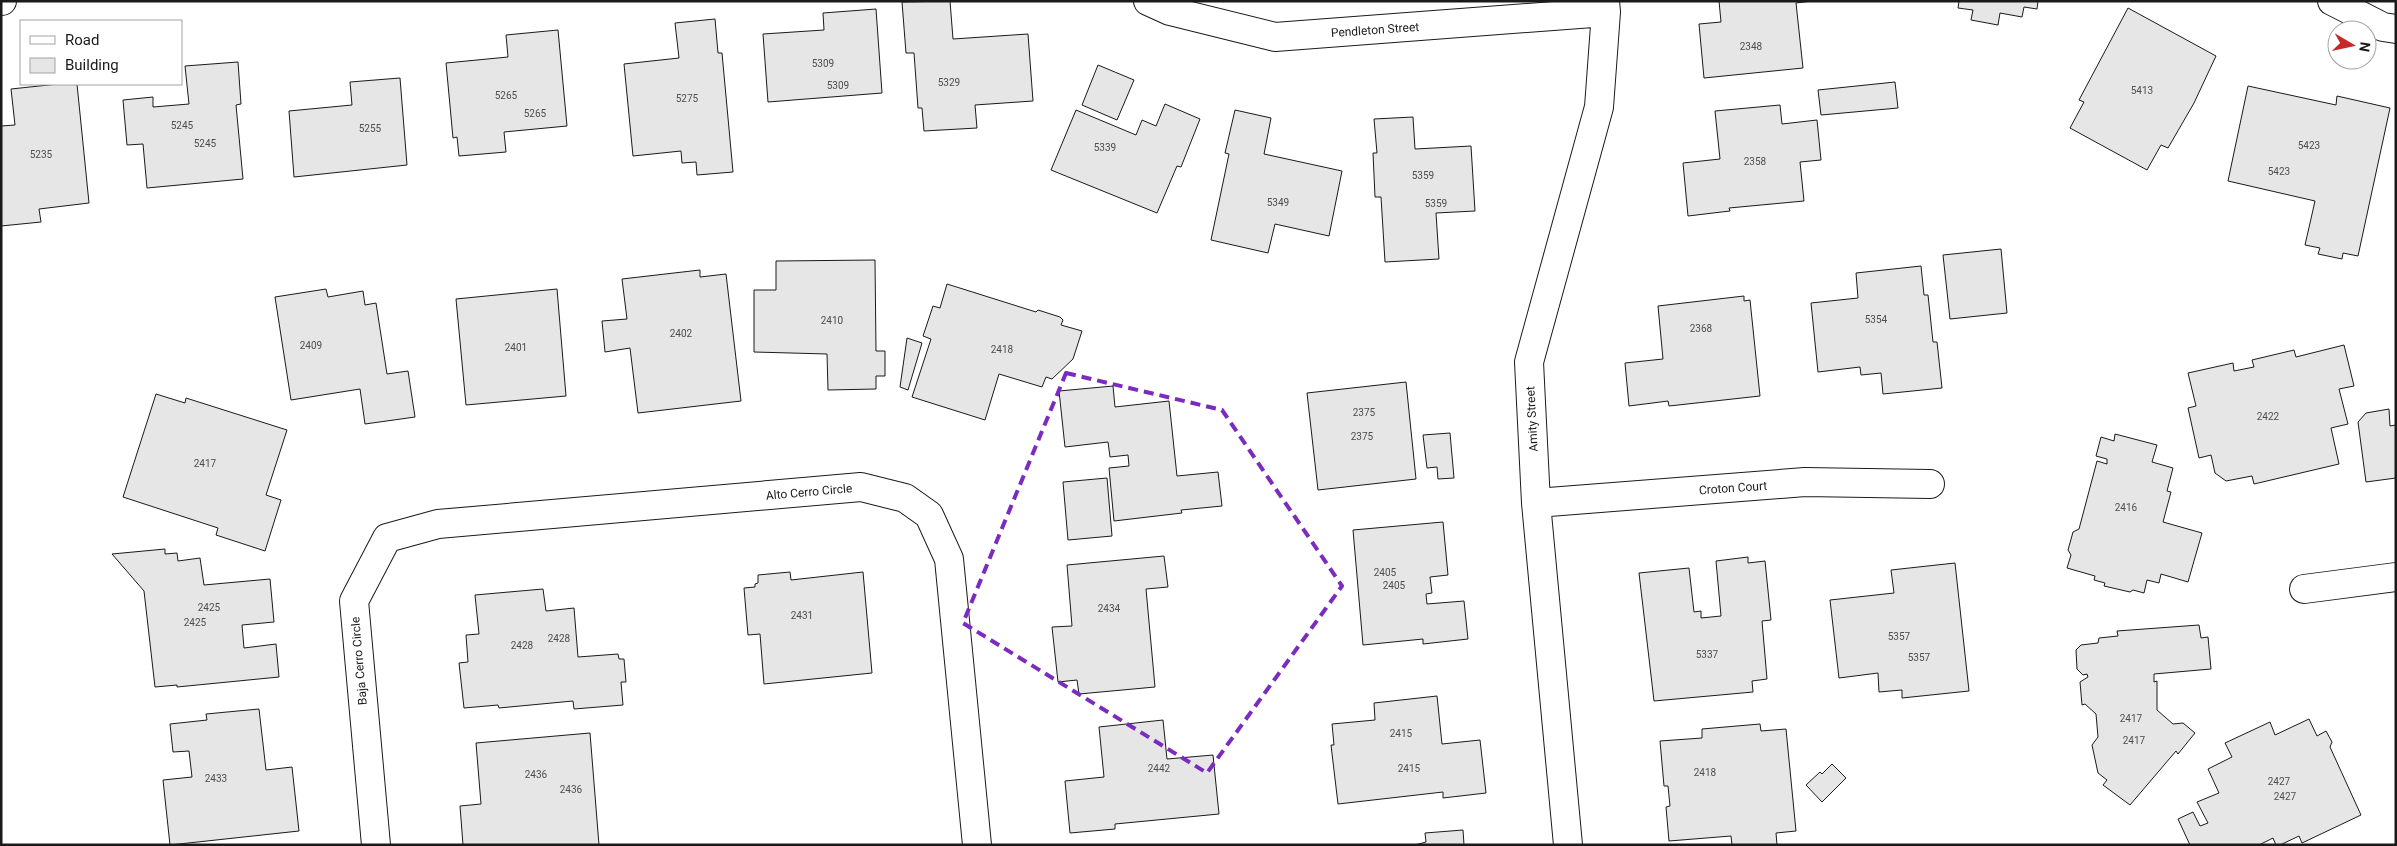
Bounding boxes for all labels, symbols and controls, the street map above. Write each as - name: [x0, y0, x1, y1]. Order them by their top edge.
- legend: [20, 20, 182, 85]
- street label: Pendleton Street: [1330, 20, 1420, 40]
- north arrow: [2327, 20, 2377, 70]
- text: Road: [65, 31, 99, 49]
- house number: 2348: [1740, 41, 1763, 52]
- text: N: [2356, 41, 2374, 53]
- text: Building: [65, 56, 119, 74]
- house number: 5309: [812, 58, 834, 69]
- house number: 5329: [938, 77, 960, 88]
- house number: 5309: [827, 80, 849, 91]
- house number: 5413: [2131, 85, 2153, 96]
- house number: 5265: [495, 90, 518, 101]
- house number: 5275: [676, 93, 699, 104]
- house number: 5265: [524, 108, 547, 119]
- house number: 5245: [171, 120, 194, 131]
- house number: 5255: [359, 123, 382, 134]
- house number: 5245: [194, 138, 217, 149]
- house number: 5423: [2298, 140, 2320, 151]
- house number: 5339: [1094, 142, 1116, 153]
- house number: 5235: [30, 149, 53, 160]
- house number: 2358: [1744, 156, 1767, 167]
- house number: 5423: [2268, 166, 2290, 177]
- house number: 5359: [1412, 170, 1434, 181]
- house number: 5349: [1267, 197, 1289, 208]
- house number: 5359: [1425, 198, 1447, 209]
- house number: 5354: [1865, 314, 1888, 325]
- house number: 2410: [821, 315, 844, 326]
- house number: 2368: [1690, 323, 1713, 334]
- house number: 2402: [670, 328, 693, 339]
- house number: 2409: [300, 340, 322, 351]
- house number: 2401: [505, 342, 527, 353]
- house number: 2418: [991, 344, 1014, 355]
- street label: Amity Street: [1523, 386, 1541, 452]
- house number: 2375: [1353, 407, 1376, 418]
- house number: 2422: [2257, 411, 2280, 422]
- house number: 2375: [1351, 431, 1374, 442]
- house number: 2417: [194, 458, 217, 469]
- street label: Croton Court: [1698, 479, 1768, 497]
- street label: Alto Cerro Circle: [765, 481, 853, 503]
- house number: 2416: [2115, 502, 2138, 513]
- house number: 2405: [1374, 567, 1397, 578]
- house number: 2405: [1383, 580, 1406, 591]
- house number: 2425: [198, 602, 221, 613]
- house number: 2434: [1098, 603, 1121, 614]
- house number: 2431: [791, 610, 813, 621]
- street label: Baja Cerro Circle: [348, 616, 370, 706]
- house number: 2425: [184, 617, 207, 628]
- house number: 5357: [1888, 631, 1911, 642]
- house number: 2428: [548, 633, 571, 644]
- house number: 2428: [511, 640, 534, 651]
- house number: 5337: [1696, 649, 1719, 660]
- house number: 5357: [1908, 652, 1931, 663]
- house number: 2417: [2120, 713, 2143, 724]
- house number: 2415: [1390, 728, 1413, 739]
- house number: 2417: [2123, 735, 2146, 746]
- house number: 2442: [1148, 763, 1171, 774]
- house number: 2415: [1398, 763, 1421, 774]
- house number: 2418: [1694, 767, 1717, 778]
- house number: 2436: [525, 769, 548, 780]
- house number: 2433: [205, 773, 227, 784]
- house number: 2427: [2268, 776, 2291, 787]
- house number: 2436: [560, 784, 583, 795]
- house number: 2427: [2274, 791, 2297, 802]

